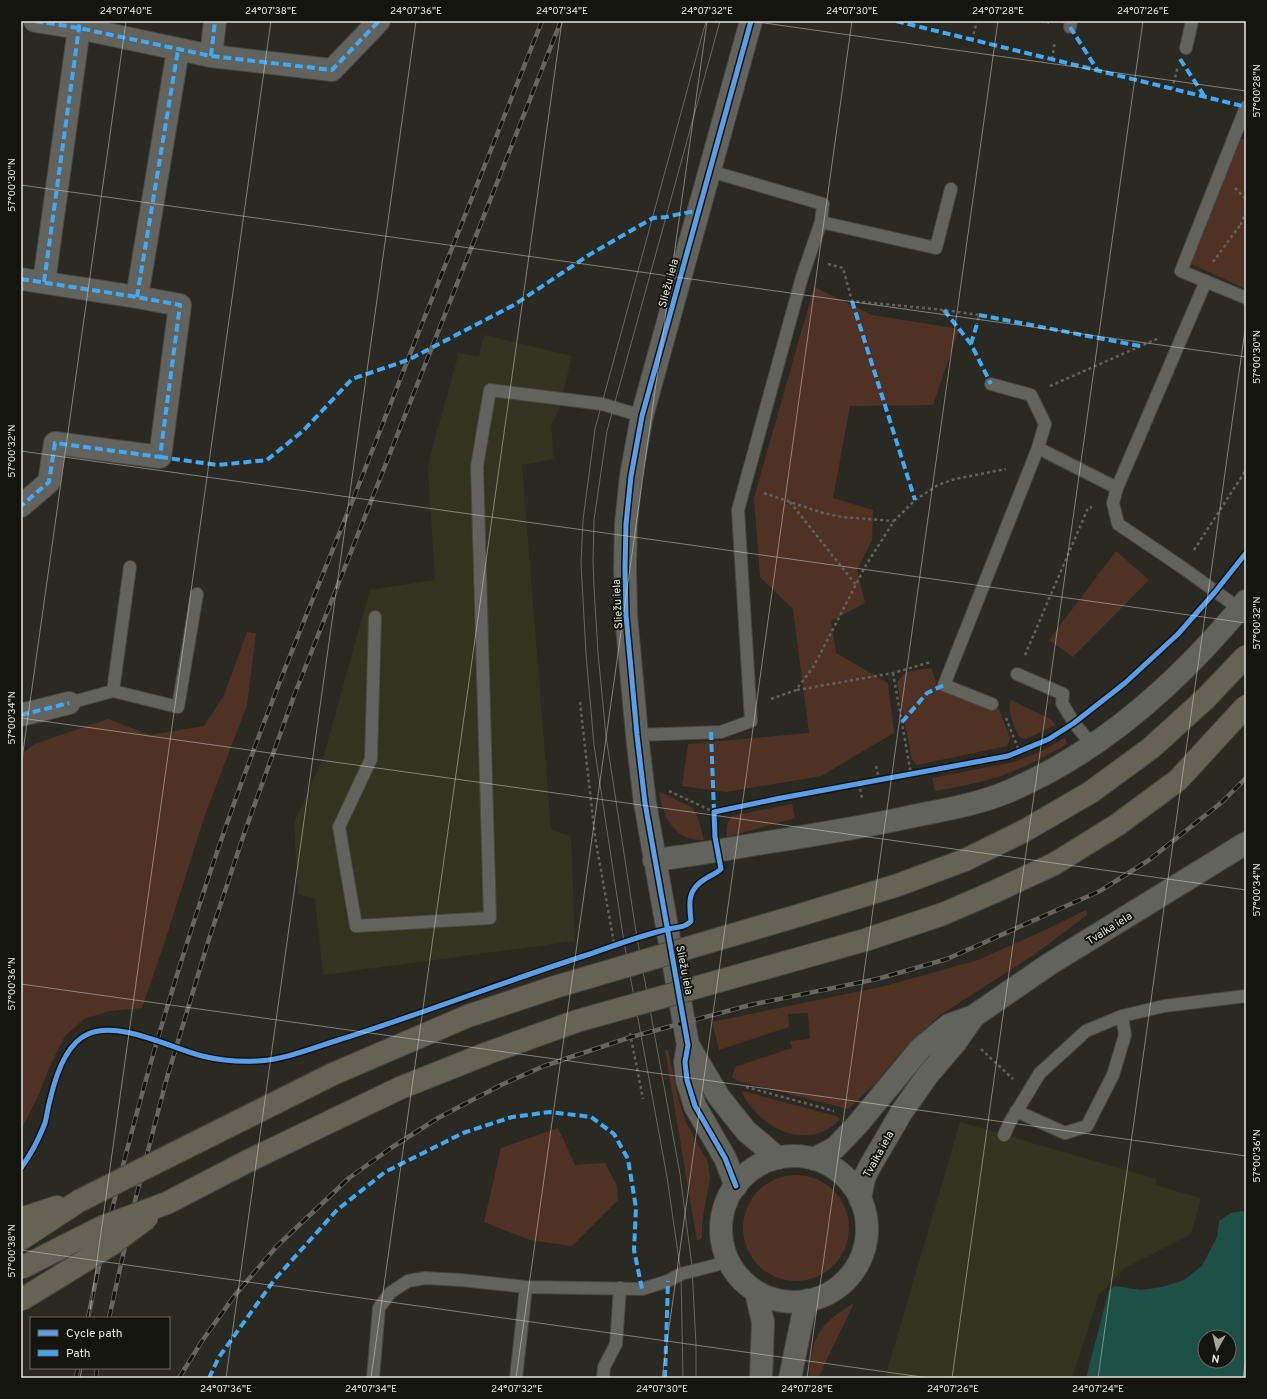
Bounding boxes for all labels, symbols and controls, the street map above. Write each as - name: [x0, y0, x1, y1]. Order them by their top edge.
- text: 24°07'40"E: [100, 5, 152, 18]
- text: 24°07'38"E: [245, 5, 297, 18]
- text: 24°07'36"E: [390, 5, 442, 18]
- text: 24°07'34"E: [536, 5, 588, 18]
- text: 24°07'32"E: [681, 5, 733, 18]
- text: 24°07'30"E: [826, 5, 878, 18]
- text: 24°07'28"E: [972, 5, 1024, 18]
- text: 24°07'26"E: [1117, 5, 1169, 18]
- text: 57°00'28"N: [1251, 64, 1264, 118]
- text: 57°00'30"N: [6, 158, 19, 212]
- street label: Sliežu iela: [656, 257, 682, 309]
- text: 57°00'30"N: [1251, 330, 1264, 384]
- text: 57°00'32"N: [6, 424, 19, 478]
- street label: Sliežu iela: [610, 579, 626, 629]
- text: 57°00'32"N: [1251, 596, 1264, 650]
- text: 57°00'34"N: [6, 691, 19, 745]
- text: 57°00'34"N: [1251, 863, 1264, 917]
- street label: Tvaika iela: [1084, 909, 1135, 948]
- street label: Sliežu iela: [672, 944, 696, 996]
- text: 57°00'36"N: [6, 957, 19, 1011]
- street label: Tvaika iela: [860, 1128, 898, 1180]
- text: 57°00'36"N: [1251, 1129, 1264, 1183]
- text: 57°00'38"N: [6, 1224, 19, 1278]
- legend: [30, 1317, 170, 1369]
- text: Cycle path: [66, 1326, 123, 1342]
- north arrow: [1197, 1329, 1237, 1369]
- text: Path: [66, 1346, 91, 1362]
- text: N: [1211, 1350, 1221, 1365]
- text: 24°07'36"E: [200, 1383, 252, 1396]
- text: 24°07'34"E: [345, 1383, 397, 1396]
- text: 24°07'32"E: [491, 1383, 543, 1396]
- text: 24°07'30"E: [636, 1383, 688, 1396]
- text: 24°07'28"E: [781, 1383, 833, 1396]
- text: 24°07'26"E: [927, 1383, 979, 1396]
- text: 24°07'24"E: [1072, 1383, 1124, 1396]

